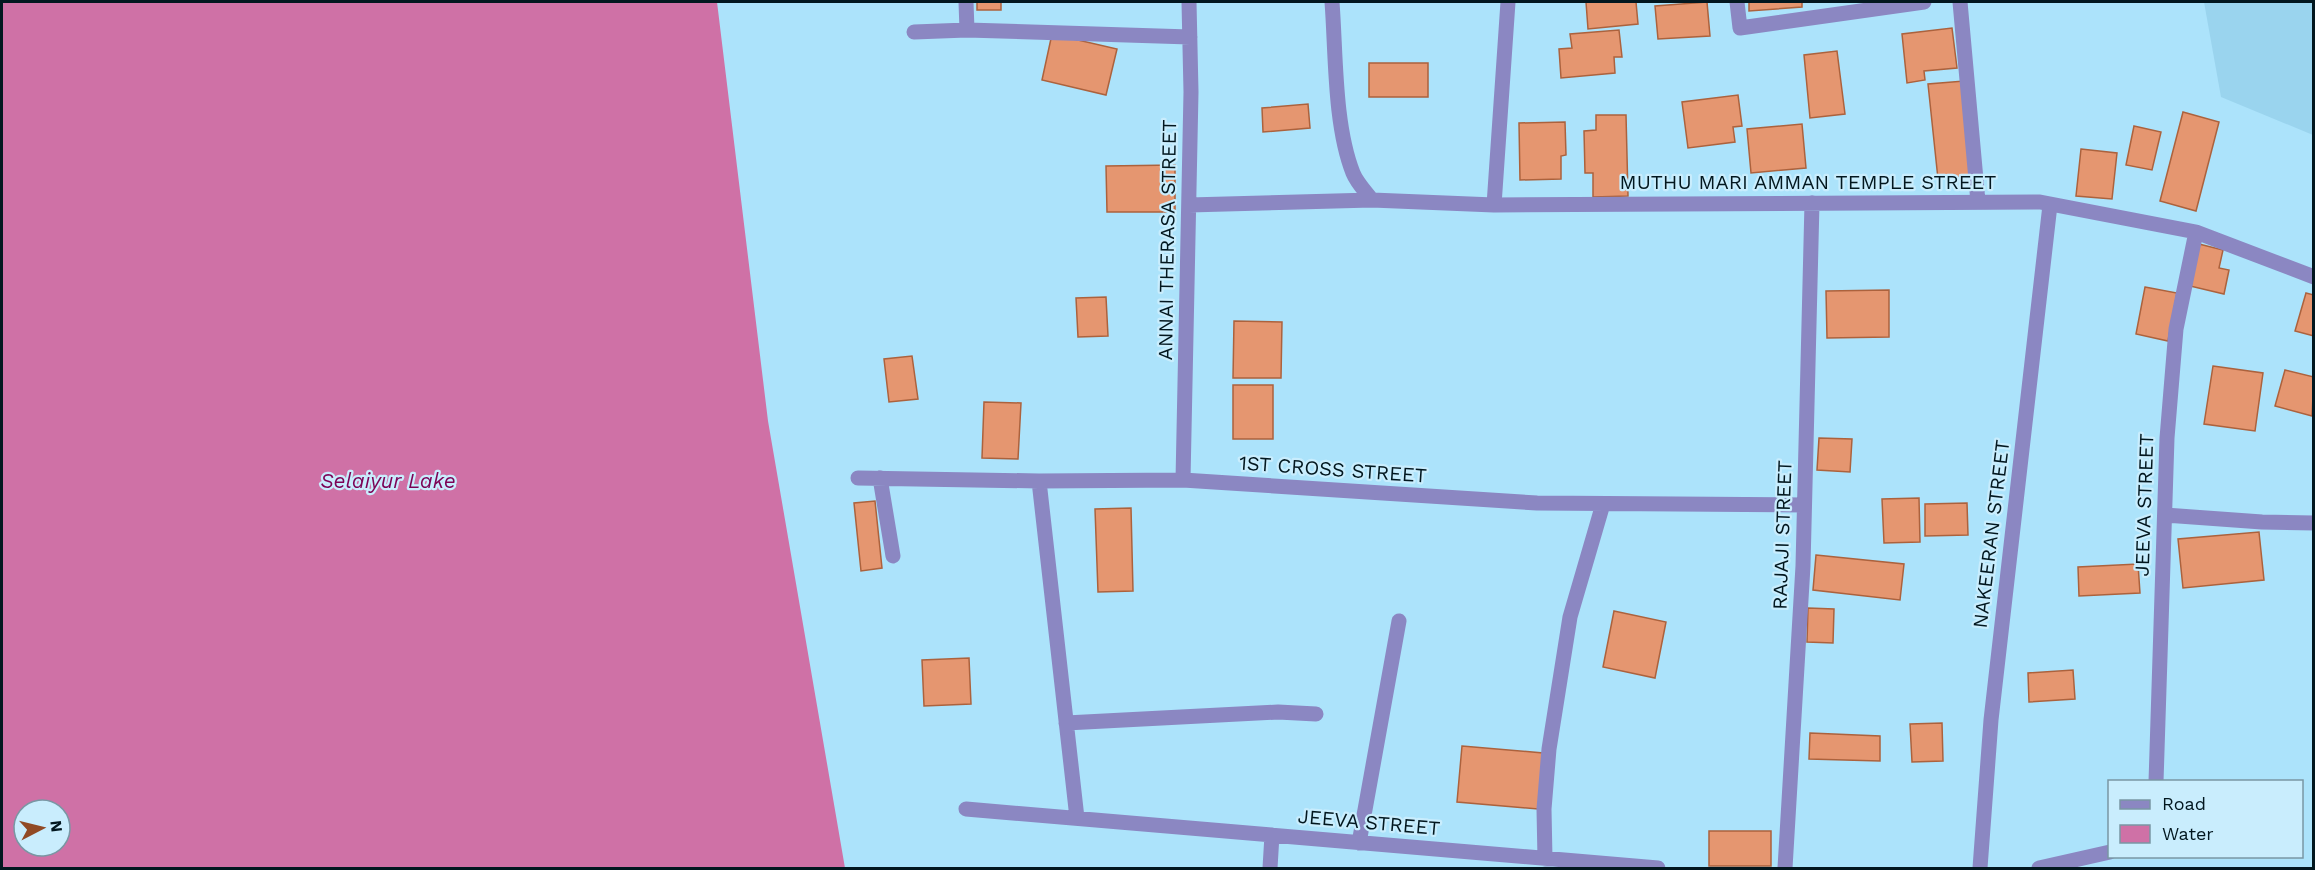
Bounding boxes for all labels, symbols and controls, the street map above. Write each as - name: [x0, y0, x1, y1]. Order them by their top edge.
- street label: ANNAI THERASA STREET: [1153, 119, 1181, 361]
- street label: MUTHU MARI AMMAN TEMPLE STREET: [1620, 170, 1996, 194]
- street label: JEEVA STREET: [2130, 433, 2158, 577]
- street label: NAKEERAN STREET: [1968, 438, 2014, 630]
- street label: 1ST CROSS STREET: [1238, 450, 1428, 488]
- street label: RAJAJI STREET: [1767, 460, 1797, 610]
- water label: Selaiyur Lake: [320, 468, 456, 493]
- legend: [2108, 780, 2303, 858]
- text: Road: [2162, 793, 2206, 814]
- north arrow: [12, 798, 72, 858]
- street label: JEEVA STREET: [1297, 804, 1441, 840]
- text: N: [46, 819, 67, 833]
- text: Water: [2162, 823, 2214, 844]

